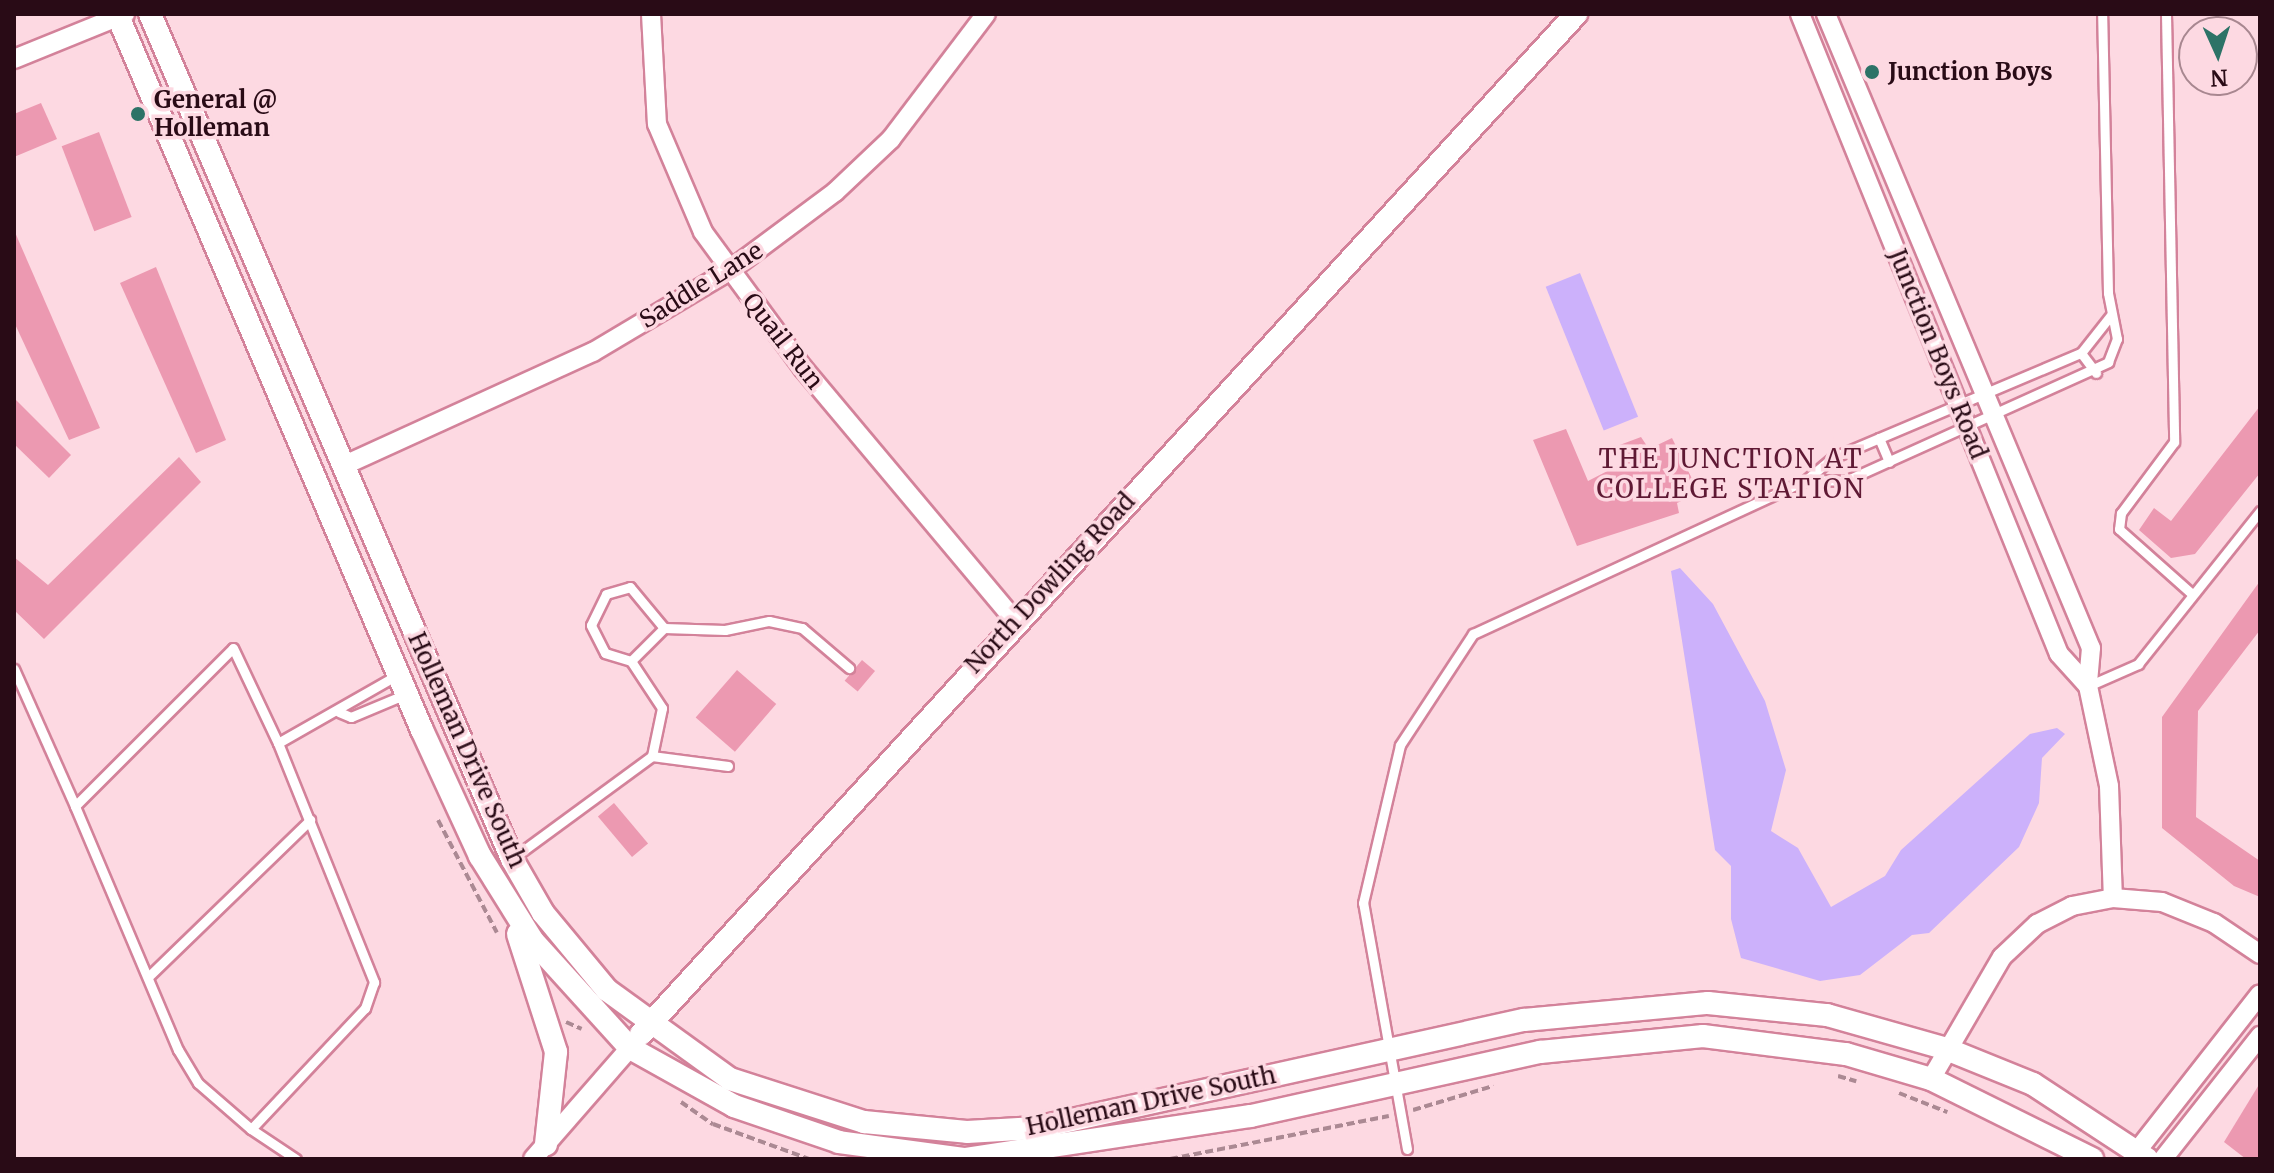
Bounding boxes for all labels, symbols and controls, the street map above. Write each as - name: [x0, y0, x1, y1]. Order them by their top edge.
- north arrow: [2178, 16, 2258, 96]
- place label: Junction Boys: [1888, 58, 2053, 86]
- marker: Junction Boys: [1863, 63, 1881, 81]
- text: N: [2210, 64, 2229, 92]
- place label: General @ Holleman: [154, 86, 277, 142]
- marker: General @ Holleman: [129, 105, 147, 123]
- street label: Saddle Lane: [634, 236, 768, 334]
- street label: Junction Boys Road: [1883, 245, 1993, 463]
- street label: Quail Run: [737, 287, 829, 395]
- district label: THE JUNCTION AT COLLEGE STATION: [1596, 443, 1866, 504]
- street label: North Dowling Road: [959, 487, 1141, 679]
- street label: Holleman Drive South: [402, 628, 532, 872]
- street label: Holleman Drive South: [1023, 1060, 1279, 1142]

